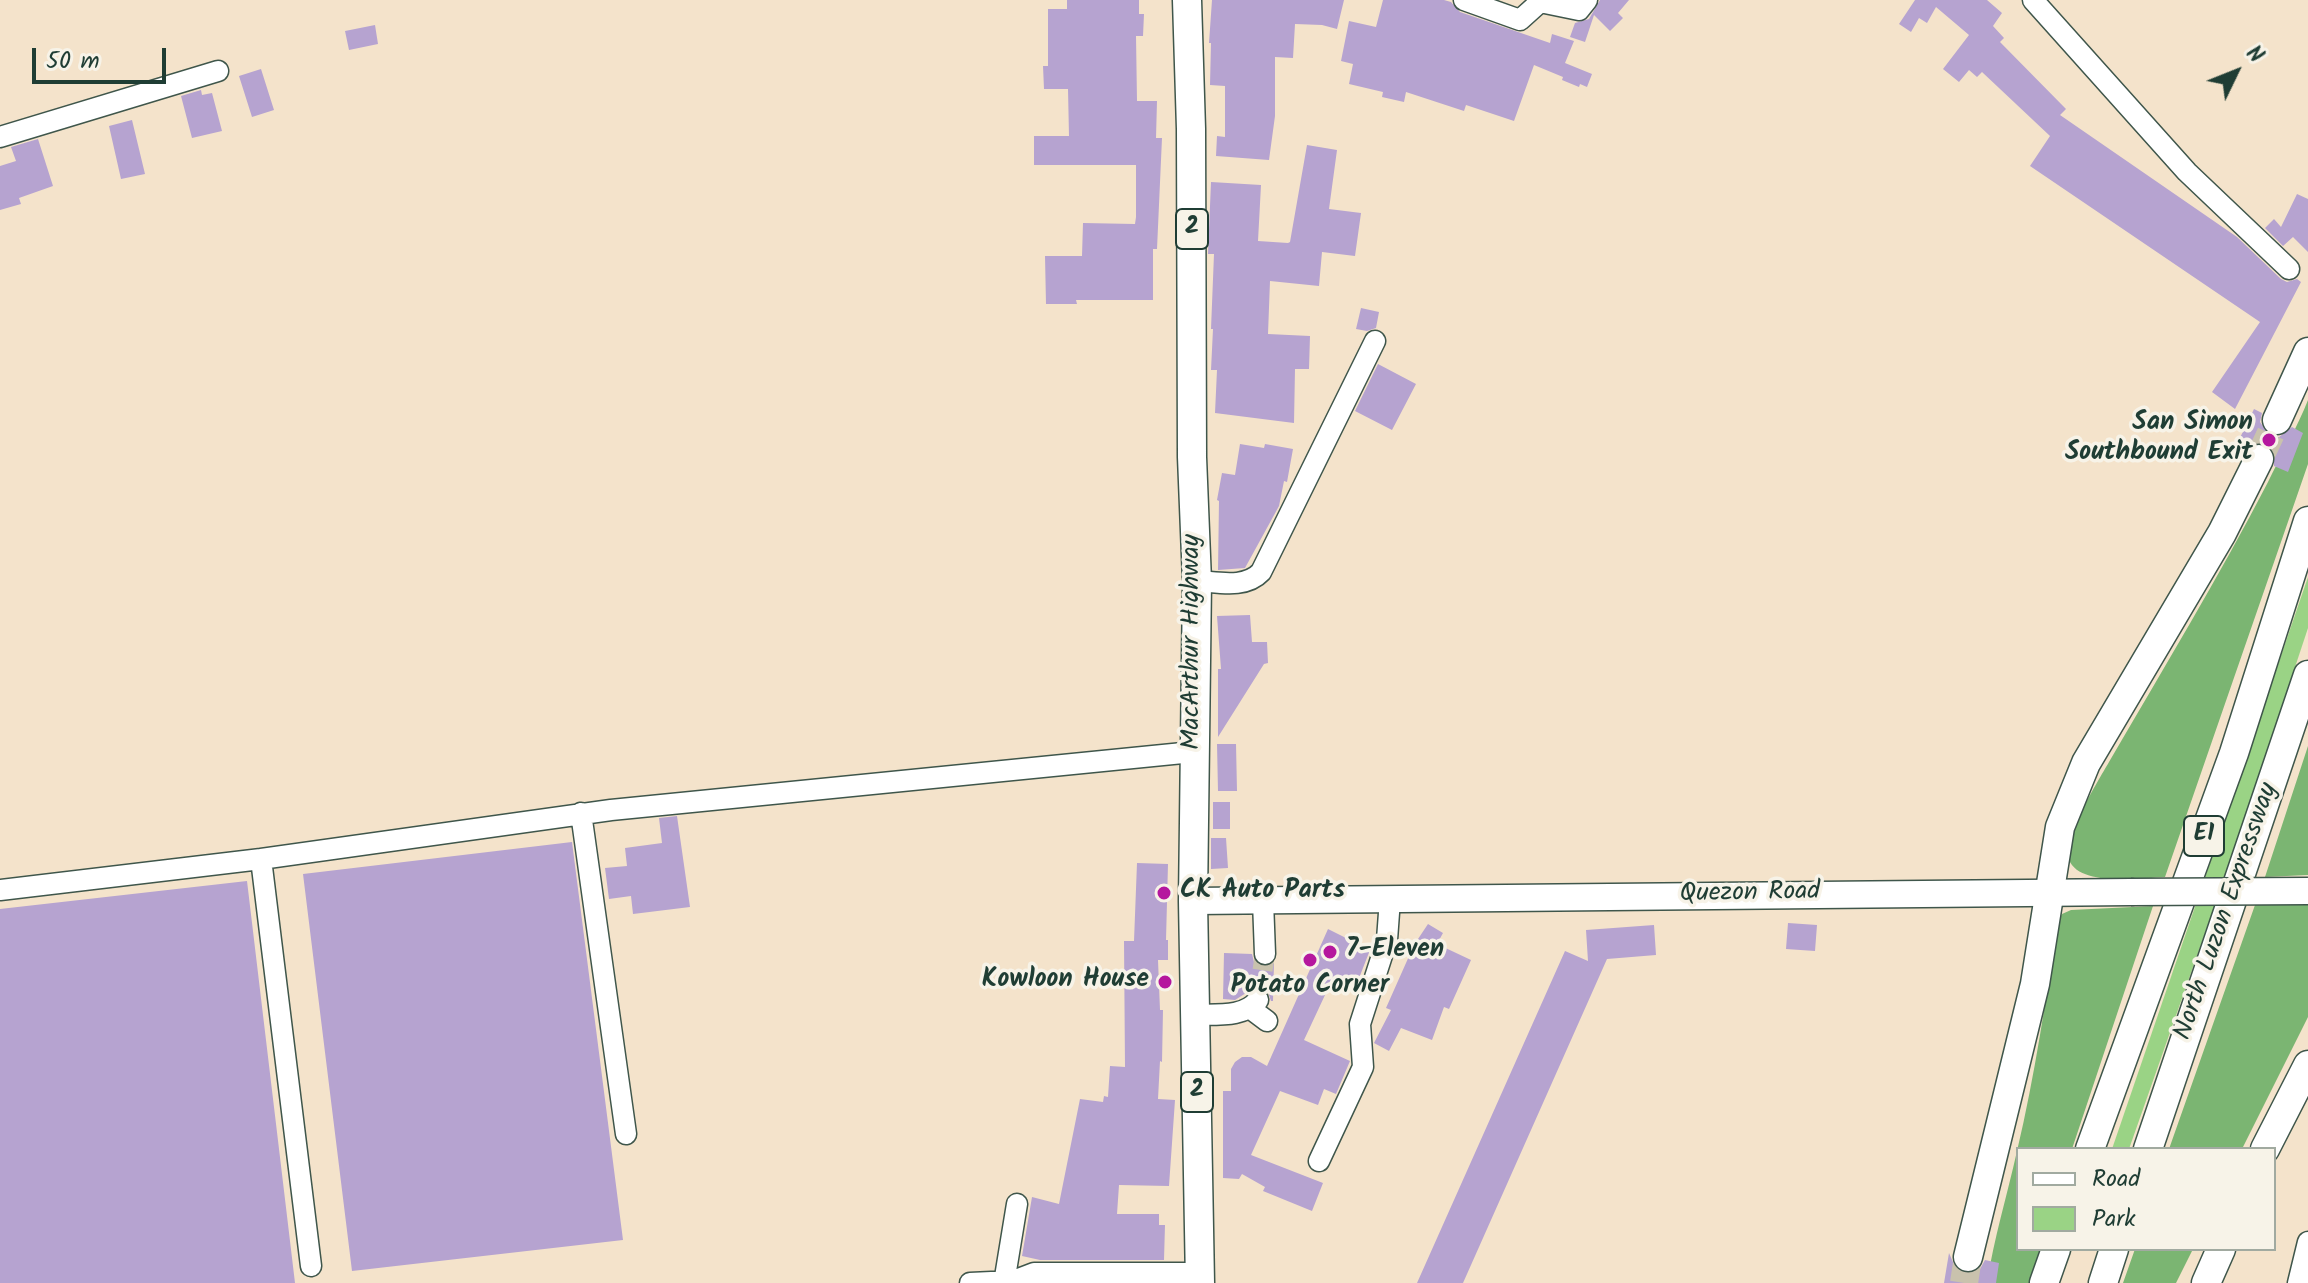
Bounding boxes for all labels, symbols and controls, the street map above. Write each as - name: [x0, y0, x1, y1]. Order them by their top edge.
- scale bar: [36, 32, 170, 82]
- north arrow: [2196, 32, 2276, 112]
- text: N: [2236, 38, 2271, 72]
- text: 50 m: [46, 42, 100, 81]
- road number: 2: [1176, 209, 1208, 249]
- place label: San Simon Southbound Exit: [2065, 409, 2253, 470]
- marker: San Simon Southbound Exit: [2260, 431, 2278, 449]
- street label: MacArthur Highway: [1178, 534, 1210, 750]
- street label: North Luzon Expressway: [2169, 779, 2287, 1045]
- road number: E1: [2184, 816, 2224, 856]
- place label: CK Auto Parts: [1180, 877, 1345, 909]
- street label: Quezon Road: [1679, 878, 1821, 912]
- marker: CK Auto Parts: [1155, 884, 1173, 902]
- place label: 7-Eleven: [1346, 936, 1444, 968]
- marker: 7-Eleven: [1321, 943, 1339, 961]
- marker: Potato Corner: [1301, 951, 1319, 969]
- place label: Kowloon House: [982, 966, 1149, 998]
- place label: Potato Corner: [1231, 972, 1389, 1004]
- marker: Kowloon House: [1156, 973, 1174, 991]
- road number: 2: [1181, 1072, 1213, 1112]
- legend: [2016, 1147, 2276, 1251]
- text: Road: [2092, 1160, 2140, 1199]
- text: Park: [2092, 1200, 2136, 1239]

